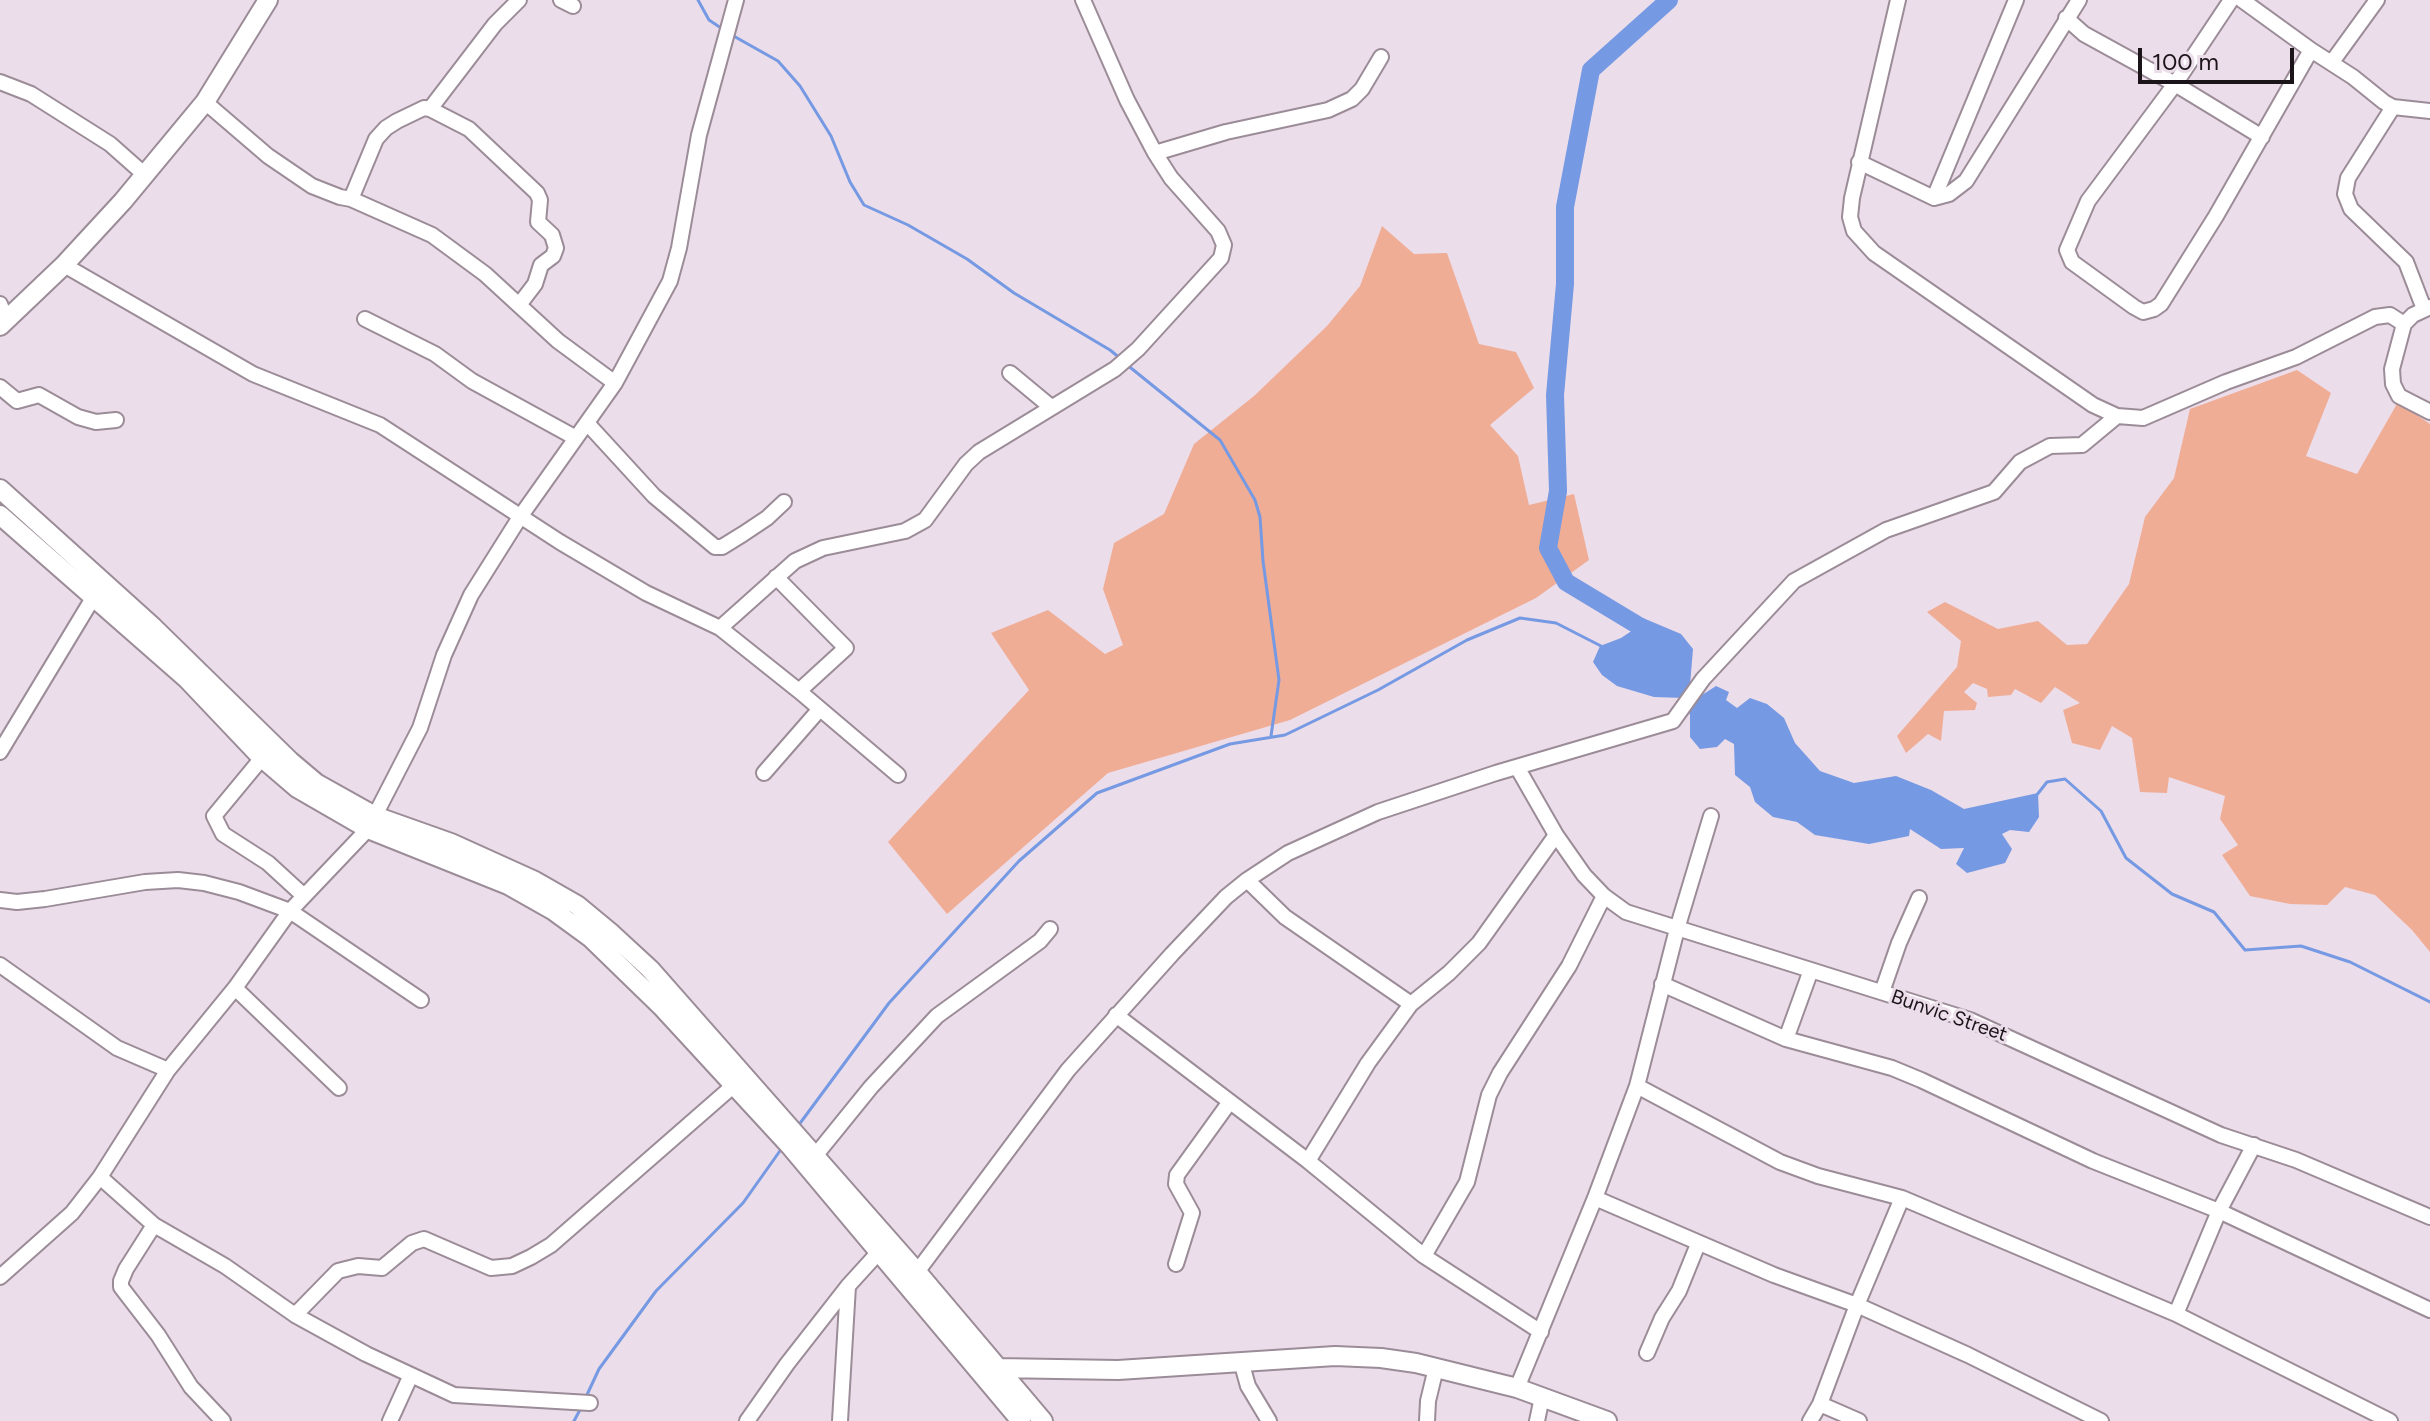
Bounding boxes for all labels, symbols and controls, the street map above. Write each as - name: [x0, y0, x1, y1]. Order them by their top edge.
- scale bar: [2142, 32, 2298, 82]
- text: 100 m: [2152, 47, 2219, 76]
- street label: Bunvic Street: [1888, 985, 2010, 1047]

